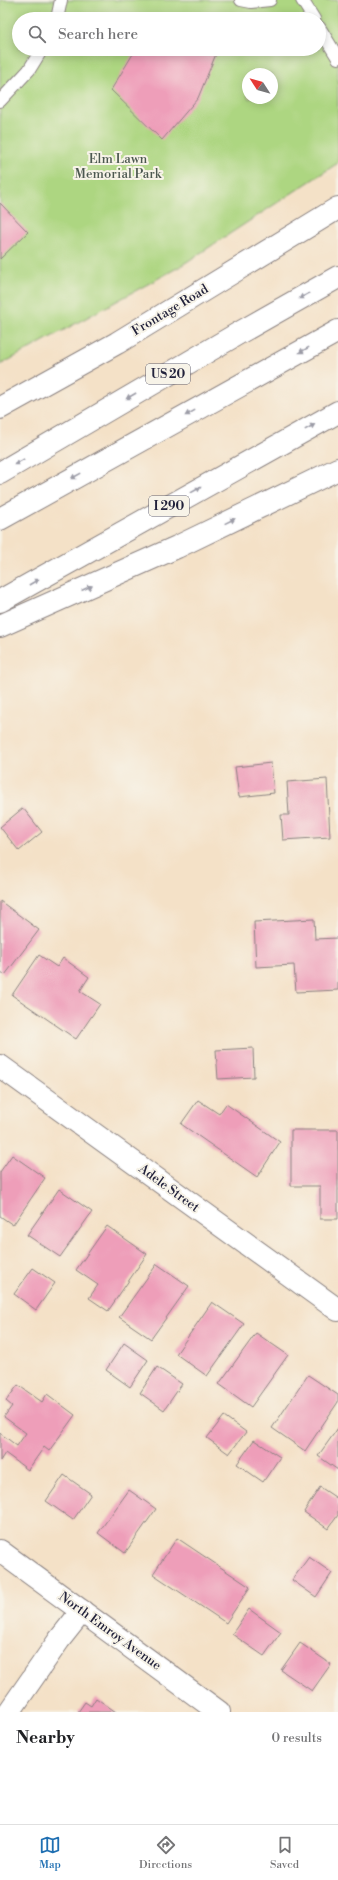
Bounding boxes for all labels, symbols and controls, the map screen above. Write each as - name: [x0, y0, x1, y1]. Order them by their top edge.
- search box: [12, 12, 326, 56]
- icon: search: [26, 23, 48, 45]
- text: Search here: [58, 25, 138, 44]
- north arrow: [242, 68, 278, 104]
- park label: Elm Lawn Memorial Park: [74, 151, 163, 182]
- street label: Frontage Road: [129, 281, 212, 339]
- one-way arrow: [298, 293, 310, 300]
- one-way arrow: [298, 347, 310, 354]
- road number: US 20: [146, 364, 190, 384]
- one-way arrow: [125, 393, 137, 400]
- one-way arrow: [184, 410, 196, 417]
- one-way arrow: [304, 424, 316, 431]
- one-way arrow: [13, 459, 25, 466]
- one-way arrow: [70, 473, 82, 480]
- one-way arrow: [190, 487, 202, 494]
- road number: I 290: [149, 496, 189, 516]
- one-way arrow: [225, 518, 236, 524]
- one-way arrow: [28, 578, 40, 585]
- one-way arrow: [81, 584, 93, 590]
- street label: Adele Street: [135, 1160, 203, 1216]
- street label: North Emroy Avenue: [56, 1588, 165, 1674]
- text: Nearby: [16, 1727, 75, 1749]
- text: 0 results: [271, 1730, 322, 1746]
- tab: Map: [39, 1834, 61, 1872]
- tab: Directions: [139, 1834, 192, 1872]
- tab: Saved: [270, 1834, 299, 1872]

